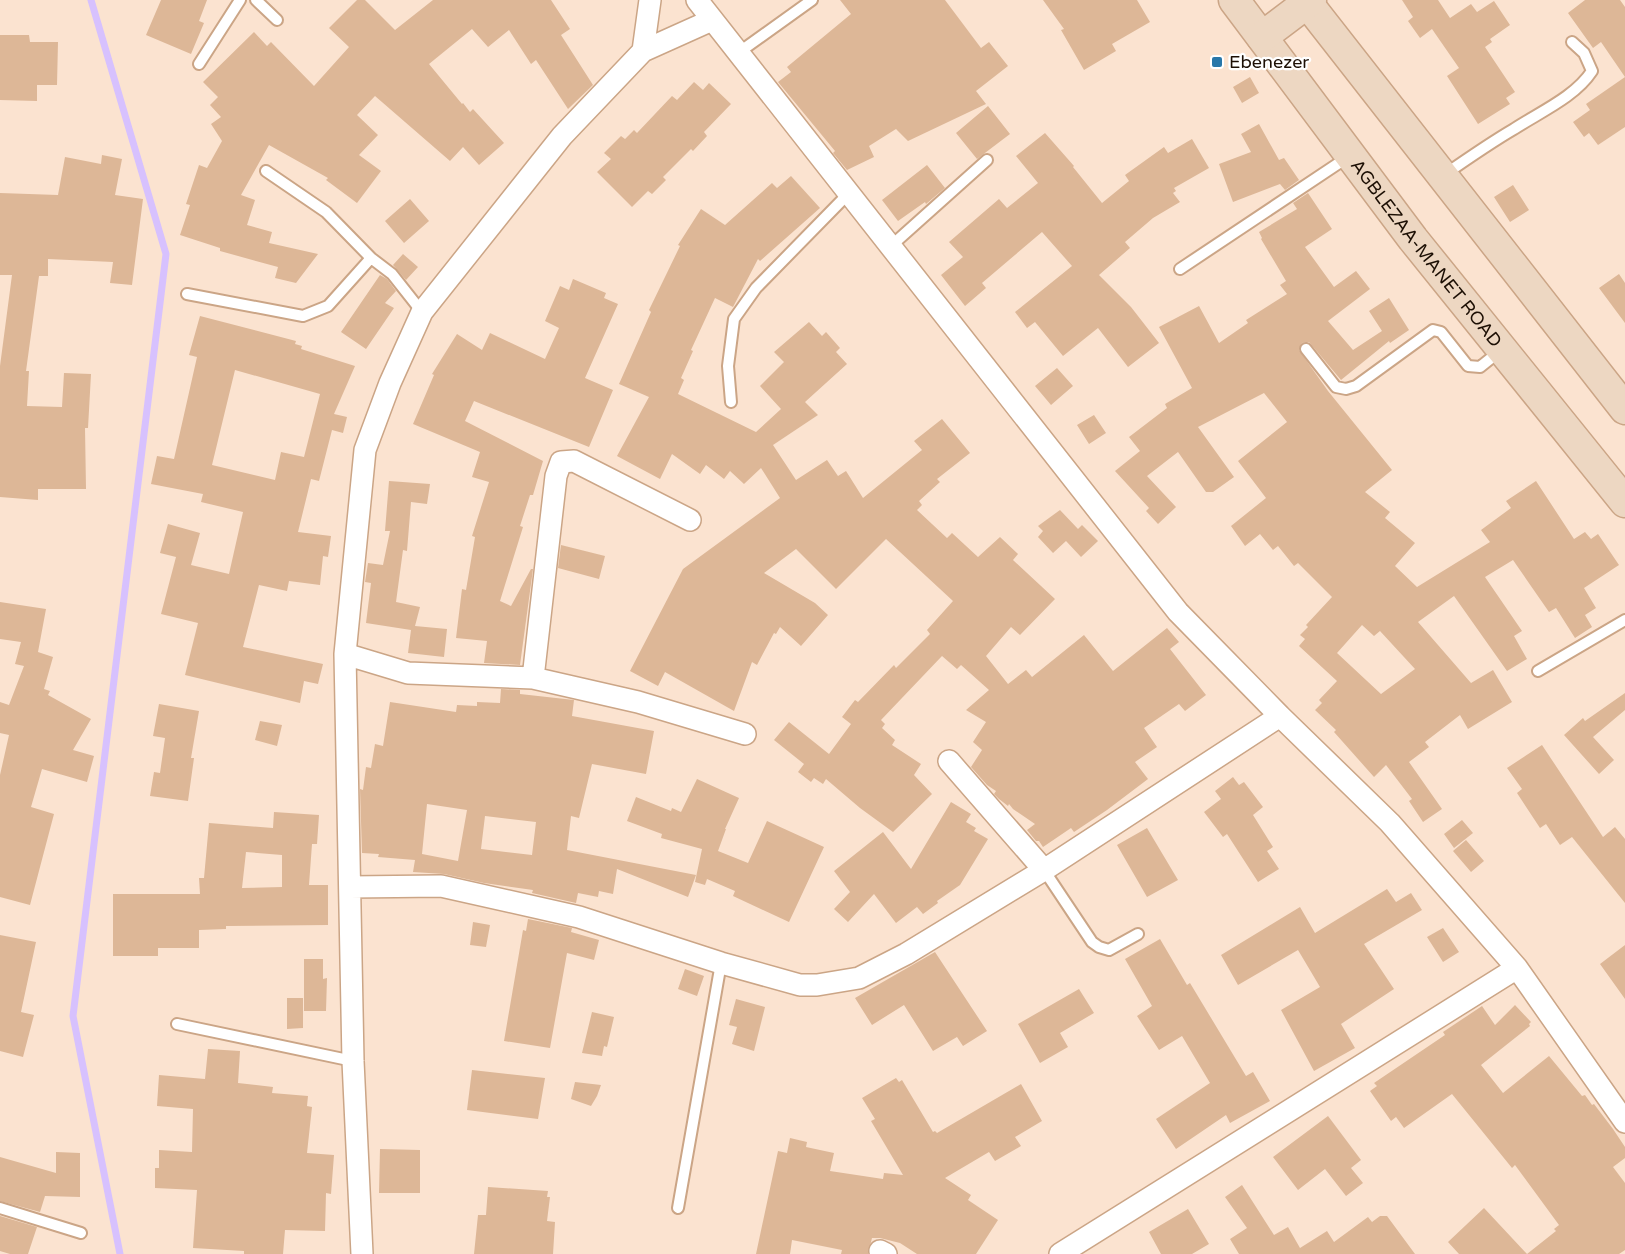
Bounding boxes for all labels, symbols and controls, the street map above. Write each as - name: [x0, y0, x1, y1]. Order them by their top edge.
- place label: Ebenezer: [1229, 51, 1309, 73]
- marker: Ebenezer: [1210, 55, 1224, 69]
- street label: AGBLEZAA-MANET ROAD: [1346, 155, 1507, 352]

